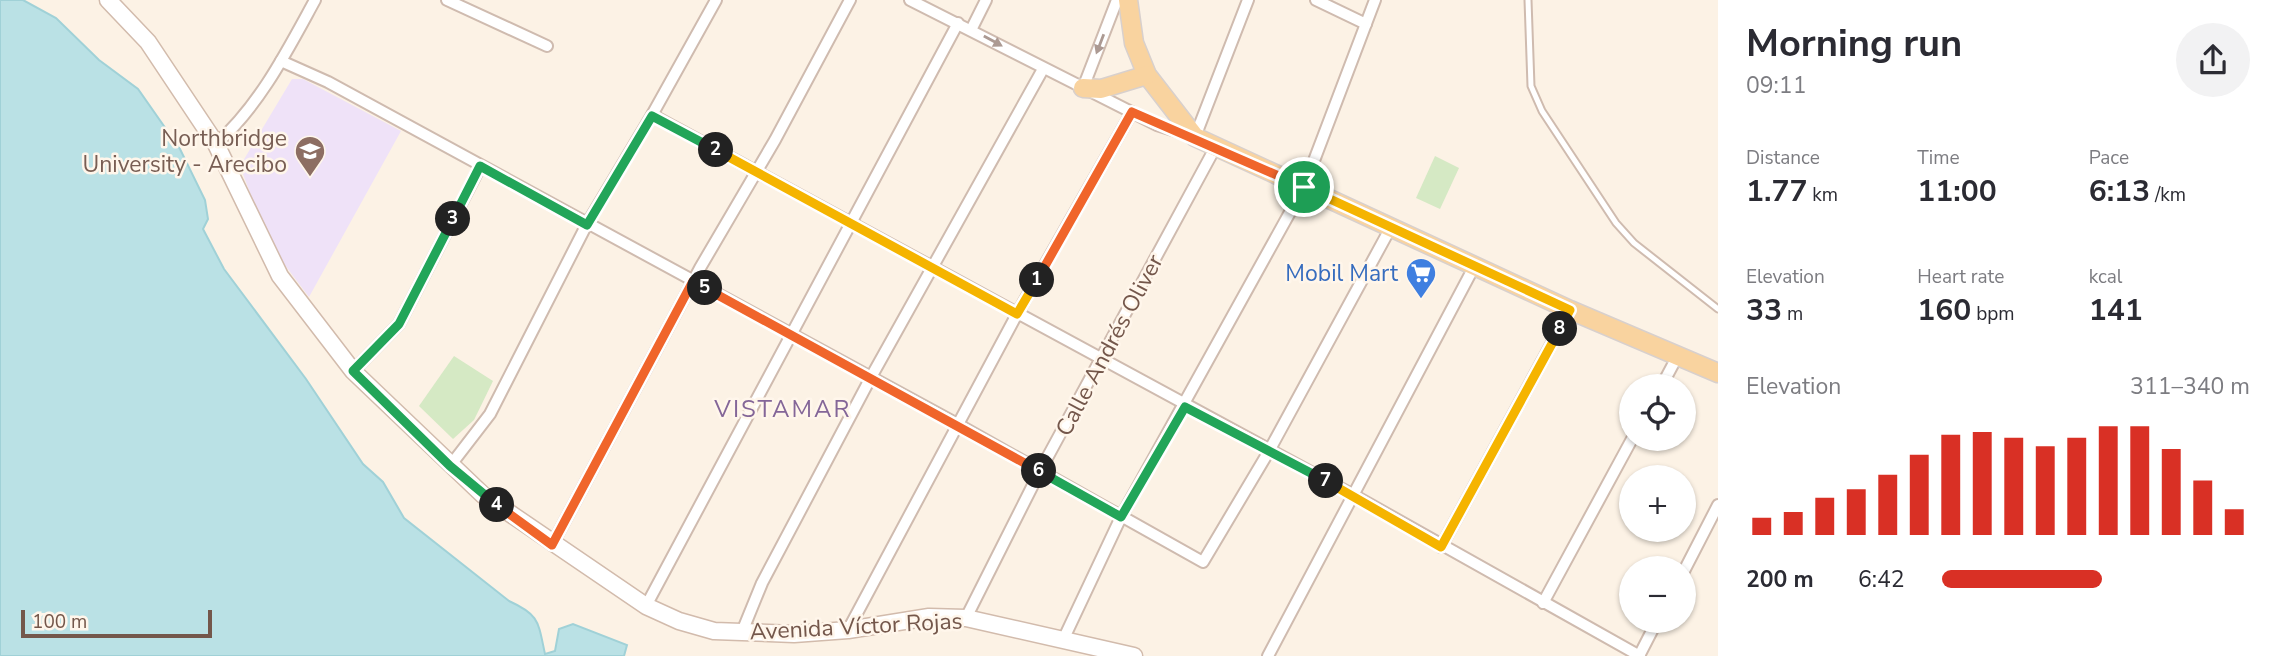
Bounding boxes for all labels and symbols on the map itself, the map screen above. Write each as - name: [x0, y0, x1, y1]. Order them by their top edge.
- one-way arrow: [1094, 34, 1105, 55]
- one-way arrow: [983, 35, 1003, 47]
- place label: Northbridge University - Arecibo: [83, 123, 287, 180]
- pin: 2: [698, 132, 734, 168]
- school or university icon: Northbridge University - Arecibo: [293, 134, 327, 178]
- pin: [1274, 157, 1334, 217]
- pin: 3: [435, 202, 470, 236]
- street label: Calle Andrés Oliver: [1048, 248, 1171, 441]
- supermarket icon: Mobil Mart: [1404, 256, 1438, 300]
- place label: Mobil Mart: [1285, 258, 1399, 289]
- pin: 1: [1020, 262, 1054, 298]
- pin: 5: [688, 270, 722, 306]
- pin: 8: [1542, 312, 1578, 346]
- district label: VISTAMAR: [713, 393, 852, 425]
- pin: 6: [1021, 454, 1056, 489]
- pin: 7: [1308, 463, 1344, 498]
- pin: 4: [480, 488, 514, 522]
- street label: Avenida Víctor Rojas: [749, 605, 963, 648]
- scale bar: [21, 607, 212, 639]

